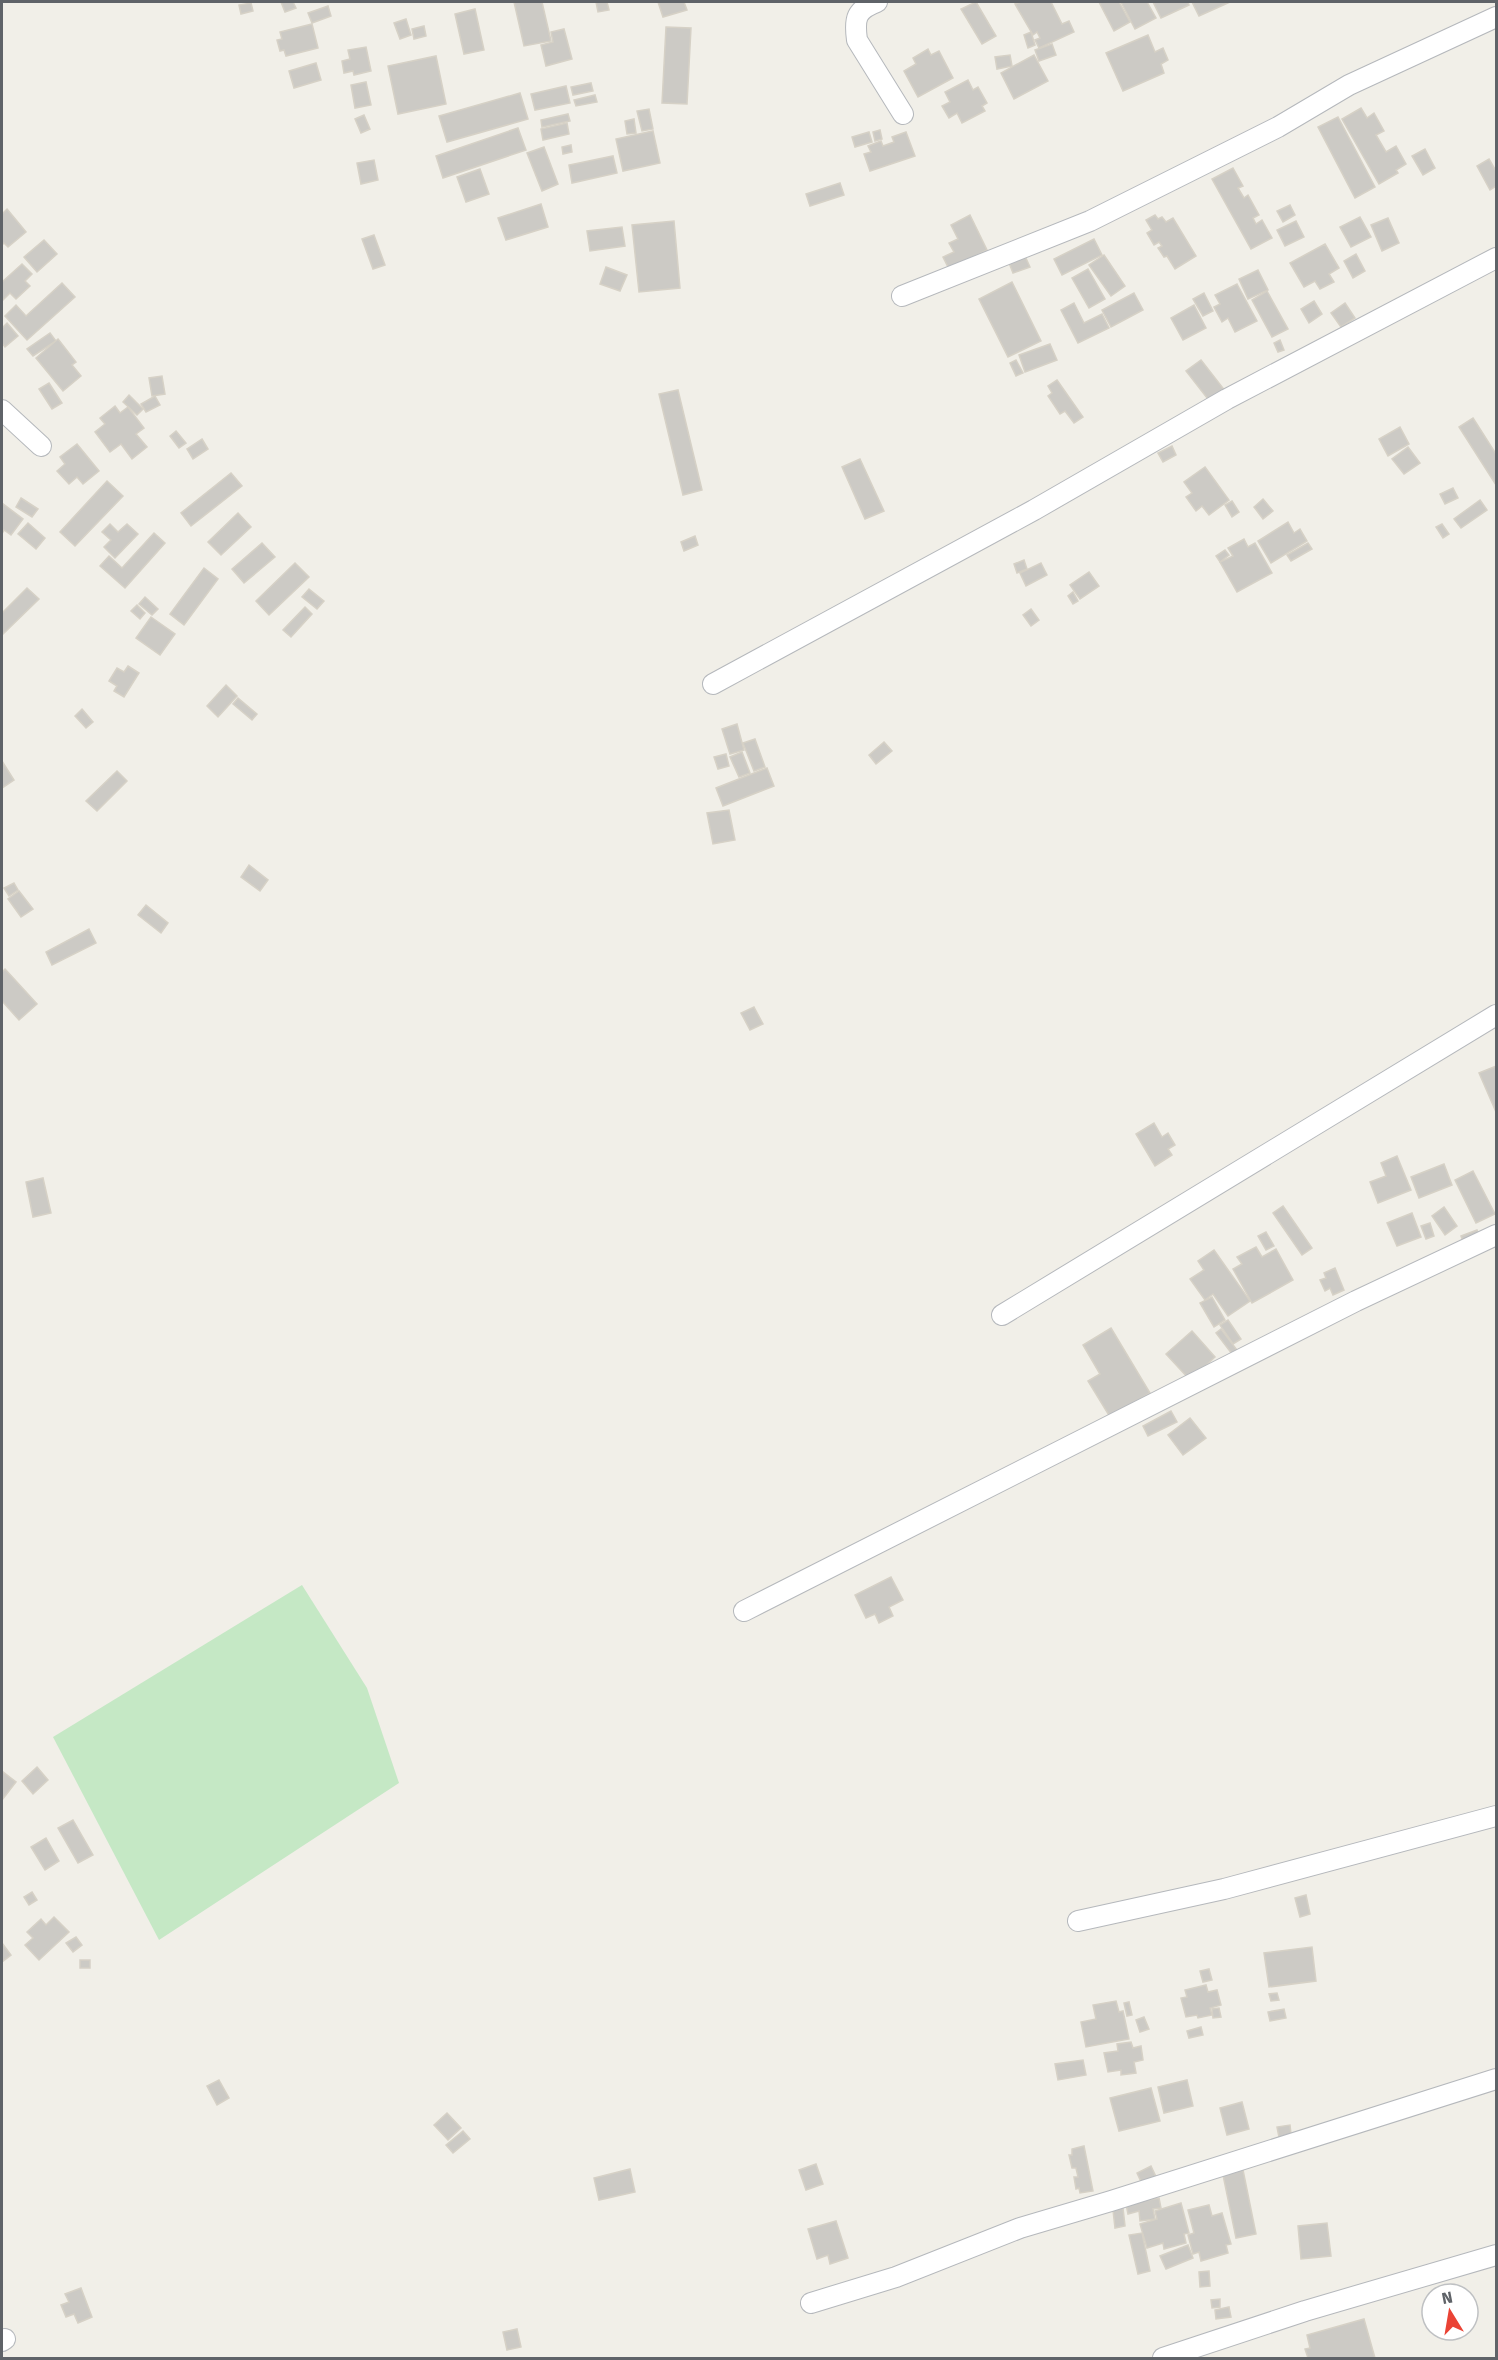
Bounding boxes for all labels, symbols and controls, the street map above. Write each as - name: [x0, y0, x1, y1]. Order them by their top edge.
- north arrow: [1420, 2282, 1480, 2342]
- text: N: [1440, 2287, 1454, 2308]

